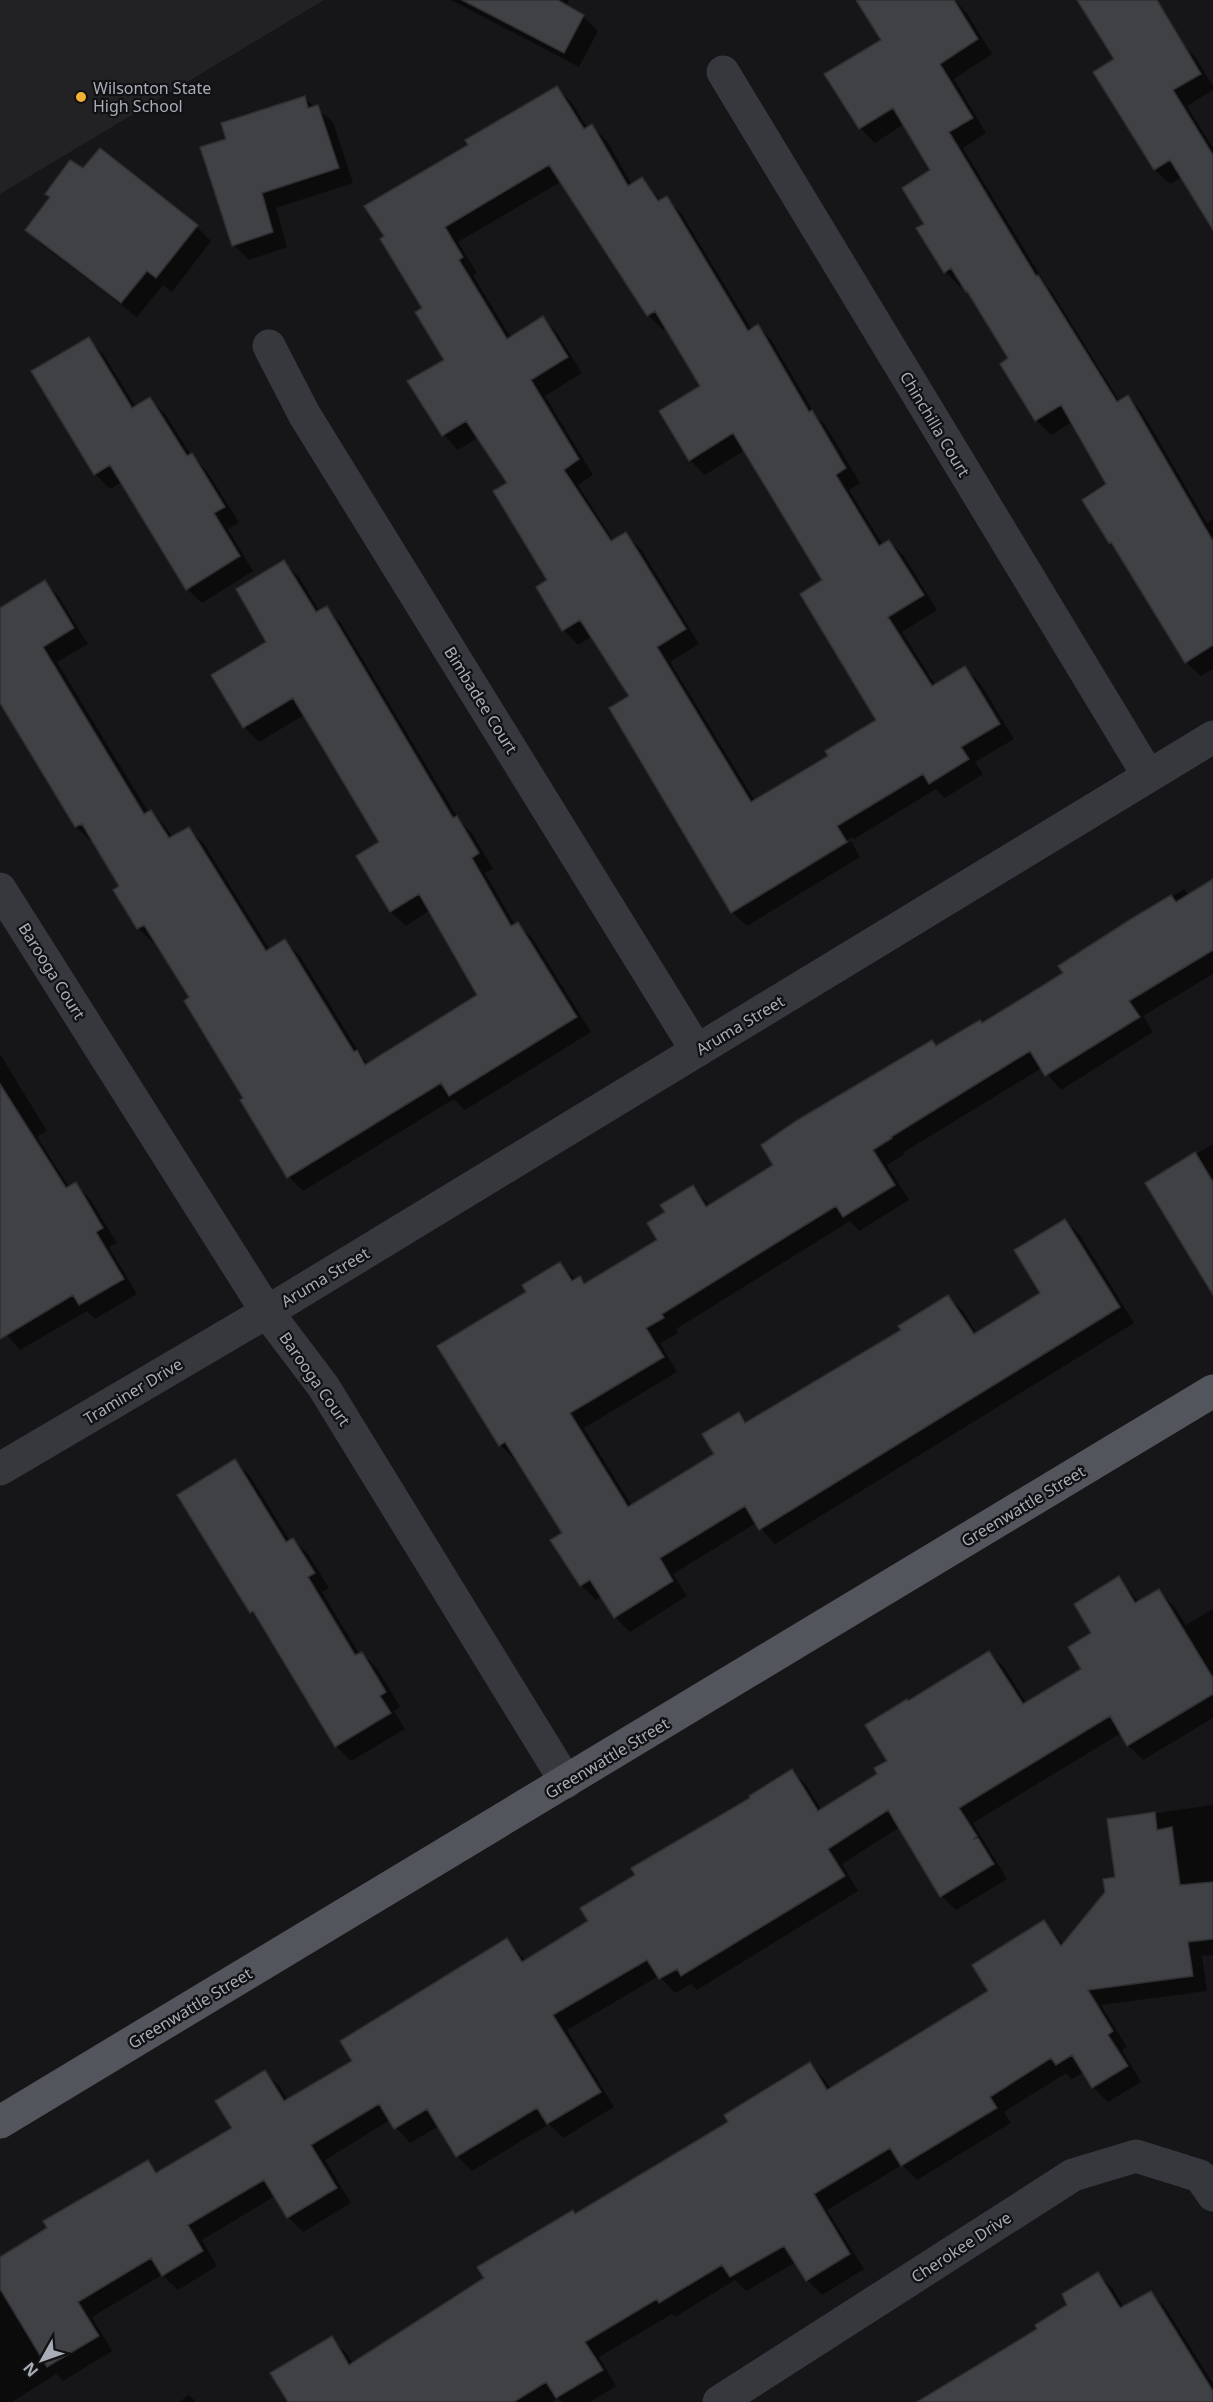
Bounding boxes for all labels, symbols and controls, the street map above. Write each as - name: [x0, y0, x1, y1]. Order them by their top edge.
- place label: Wilsonton State High School: [93, 77, 211, 117]
- marker: Wilsonton State High School: [74, 90, 88, 104]
- street label: Chinchilla Court: [895, 367, 975, 481]
- street label: Bimbadee Court: [439, 642, 523, 758]
- street label: Barooga Court: [14, 918, 91, 1024]
- street label: Aruma Street: [692, 990, 788, 1060]
- street label: Aruma Street: [277, 1242, 373, 1312]
- street label: Barooga Court: [274, 1328, 356, 1431]
- street label: Traminer Drive: [79, 1353, 187, 1429]
- street label: Greenwattle Street: [957, 1460, 1089, 1552]
- street label: Greenwattle Street: [541, 1712, 673, 1804]
- street label: Greenwattle Street: [124, 1962, 256, 2054]
- street label: Cherokee Drive: [907, 2206, 1015, 2288]
- north arrow: [12, 2330, 72, 2390]
- text: N: [18, 2358, 43, 2382]

